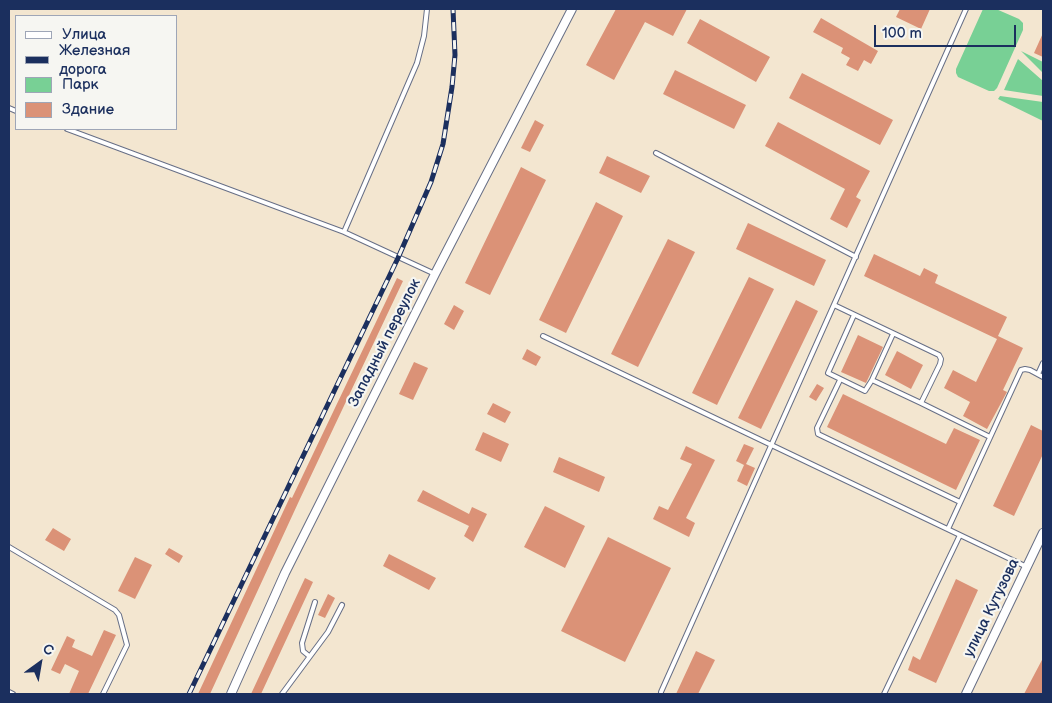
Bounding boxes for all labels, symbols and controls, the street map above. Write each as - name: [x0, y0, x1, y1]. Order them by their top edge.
- legend: [15, 15, 178, 130]
- scale bar: [877, 15, 1020, 47]
- text: 100 m: [882, 24, 922, 43]
- text: Улица: [62, 25, 106, 44]
- text: Железная дорога: [59, 41, 130, 79]
- text: Парк: [62, 75, 99, 94]
- text: Здание: [62, 100, 114, 119]
- street label: Западный переулок: [345, 276, 425, 410]
- street label: улица Кутузова: [960, 556, 1024, 660]
- north arrow: [15, 638, 65, 688]
- text: С: [40, 640, 57, 660]

